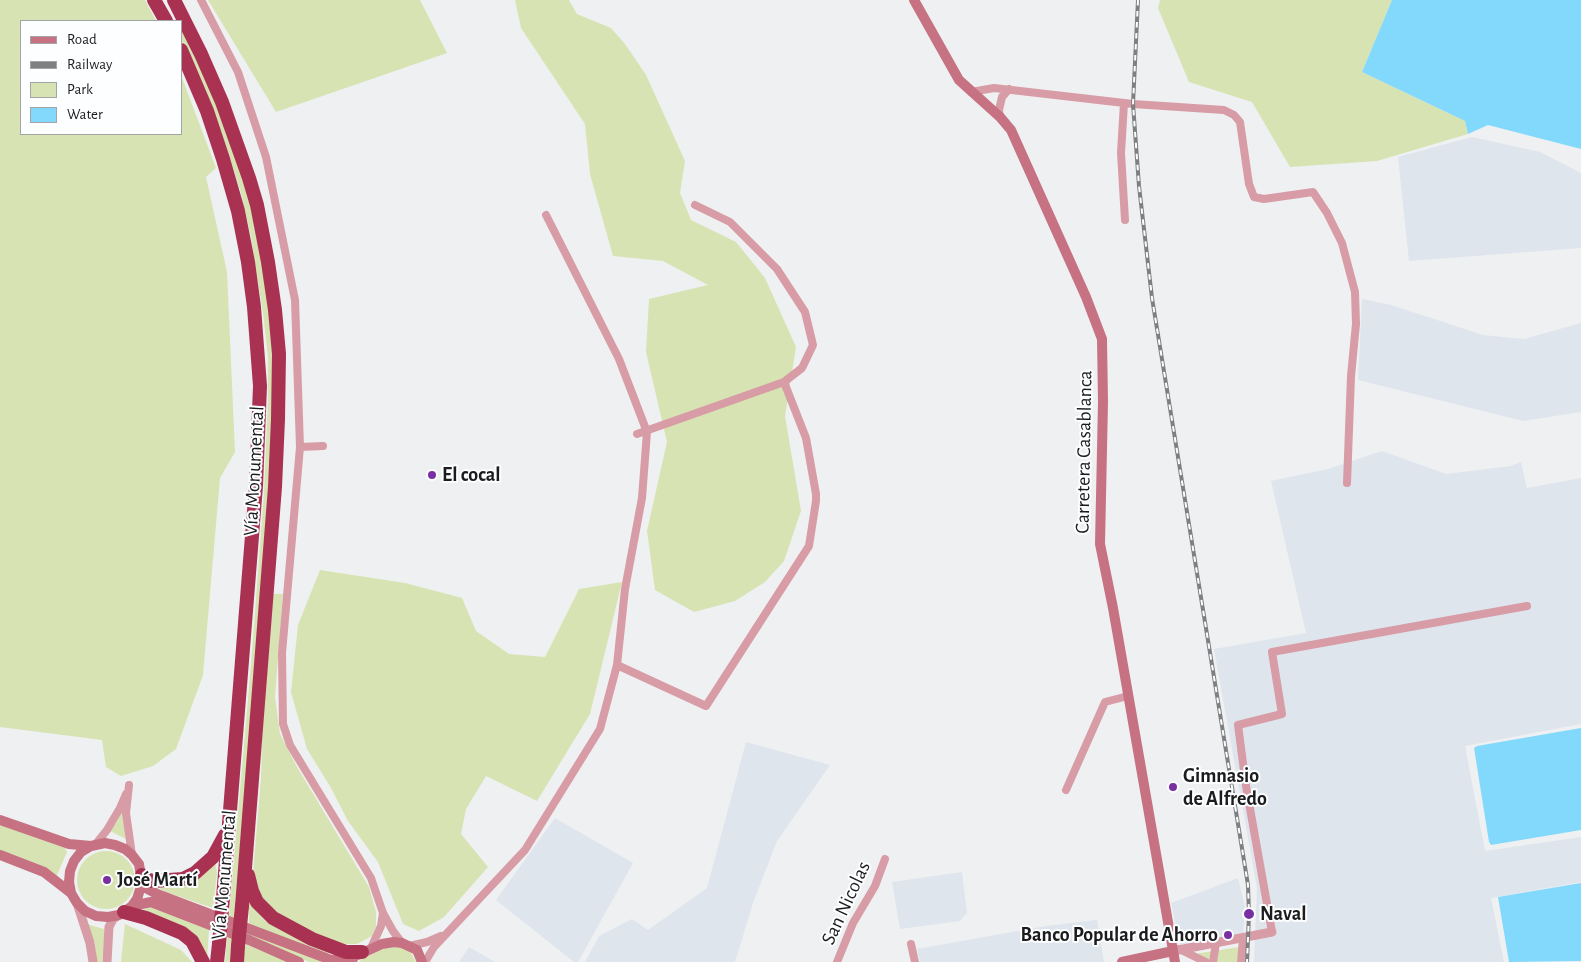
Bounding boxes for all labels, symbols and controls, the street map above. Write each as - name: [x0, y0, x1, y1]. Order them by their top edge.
- legend: [20, 20, 182, 135]
- text: Road: [67, 32, 97, 47]
- text: Railway: [67, 57, 112, 72]
- text: Park: [67, 82, 93, 97]
- text: Water: [67, 107, 103, 122]
- street label: Carretera Casablanca: [1071, 370, 1097, 534]
- street label: Vía Monumental: [239, 405, 269, 537]
- place label: El cocal: [442, 463, 501, 487]
- marker: El cocal: [426, 469, 438, 481]
- place label: Gimnasio de Alfredo: [1183, 764, 1267, 811]
- marker: Gimnasio de Alfredo: [1167, 781, 1179, 793]
- street label: Vía Monumental: [206, 809, 242, 941]
- street label: San Nicolas: [816, 857, 876, 949]
- place label: José Martí: [117, 868, 198, 892]
- marker: José Martí: [101, 874, 113, 886]
- place label: Naval: [1260, 902, 1307, 926]
- marker: Naval: [1242, 907, 1256, 921]
- place label: Banco Popular de Ahorro: [1021, 923, 1218, 947]
- marker: Banco Popular de Ahorro: [1222, 929, 1234, 941]

